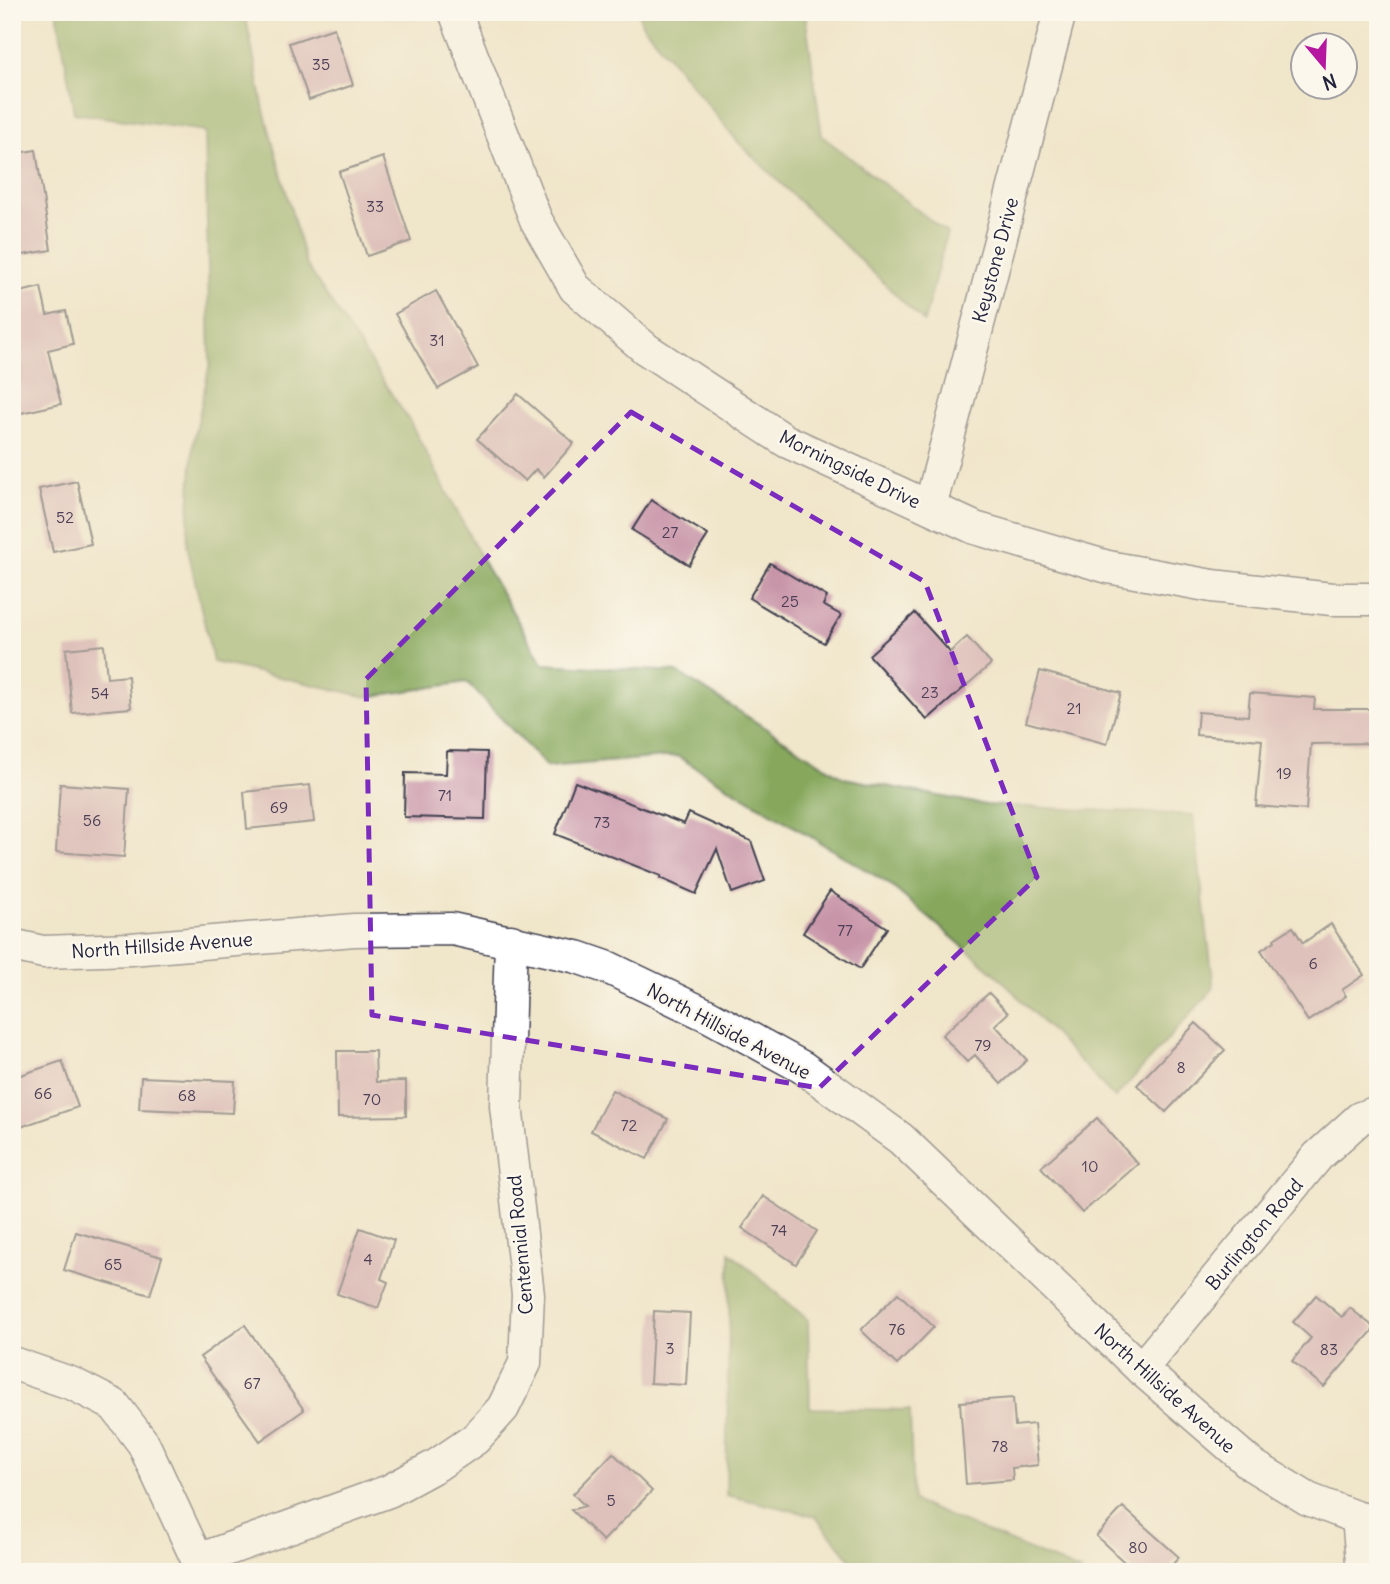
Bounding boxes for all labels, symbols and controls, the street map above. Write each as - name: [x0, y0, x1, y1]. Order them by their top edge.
- north arrow: [1288, 32, 1358, 102]
- house number: 35: [312, 54, 330, 74]
- text: N: [1319, 69, 1340, 96]
- street label: Keystone Drive: [967, 195, 1023, 325]
- house number: 33: [366, 196, 384, 216]
- house number: 31: [429, 330, 445, 350]
- street label: Morningside Drive: [775, 424, 925, 514]
- house number: 52: [56, 507, 74, 527]
- house number: 27: [662, 522, 678, 542]
- house number: 25: [781, 591, 799, 611]
- house number: 23: [921, 682, 939, 702]
- house number: 54: [91, 683, 109, 703]
- house number: 21: [1066, 698, 1082, 718]
- house number: 19: [1276, 763, 1292, 783]
- house number: 71: [438, 785, 452, 805]
- house number: 69: [270, 797, 288, 817]
- house number: 56: [83, 810, 101, 830]
- house number: 73: [594, 812, 610, 832]
- house number: 77: [837, 920, 853, 940]
- street label: North Hillside Avenue: [70, 927, 254, 963]
- house number: 6: [1308, 953, 1318, 973]
- street label: North Hillside Avenue: [643, 978, 815, 1084]
- house number: 79: [974, 1035, 992, 1055]
- house number: 8: [1176, 1057, 1186, 1077]
- house number: 66: [34, 1083, 52, 1103]
- house number: 68: [178, 1085, 196, 1105]
- house number: 70: [363, 1089, 381, 1109]
- house number: 72: [621, 1115, 638, 1135]
- house number: 10: [1082, 1156, 1098, 1176]
- street label: Burlington Road: [1200, 1173, 1308, 1295]
- street label: Centennial Road: [502, 1174, 538, 1316]
- house number: 74: [771, 1220, 787, 1240]
- house number: 4: [363, 1249, 373, 1269]
- house number: 65: [104, 1254, 122, 1274]
- street label: North Hillside Avenue: [1089, 1318, 1241, 1458]
- house number: 76: [889, 1319, 905, 1339]
- house number: 3: [665, 1338, 675, 1358]
- house number: 83: [1320, 1339, 1338, 1359]
- house number: 67: [243, 1373, 261, 1393]
- house number: 78: [991, 1436, 1009, 1456]
- house number: 5: [606, 1490, 616, 1510]
- house number: 80: [1128, 1537, 1148, 1557]

